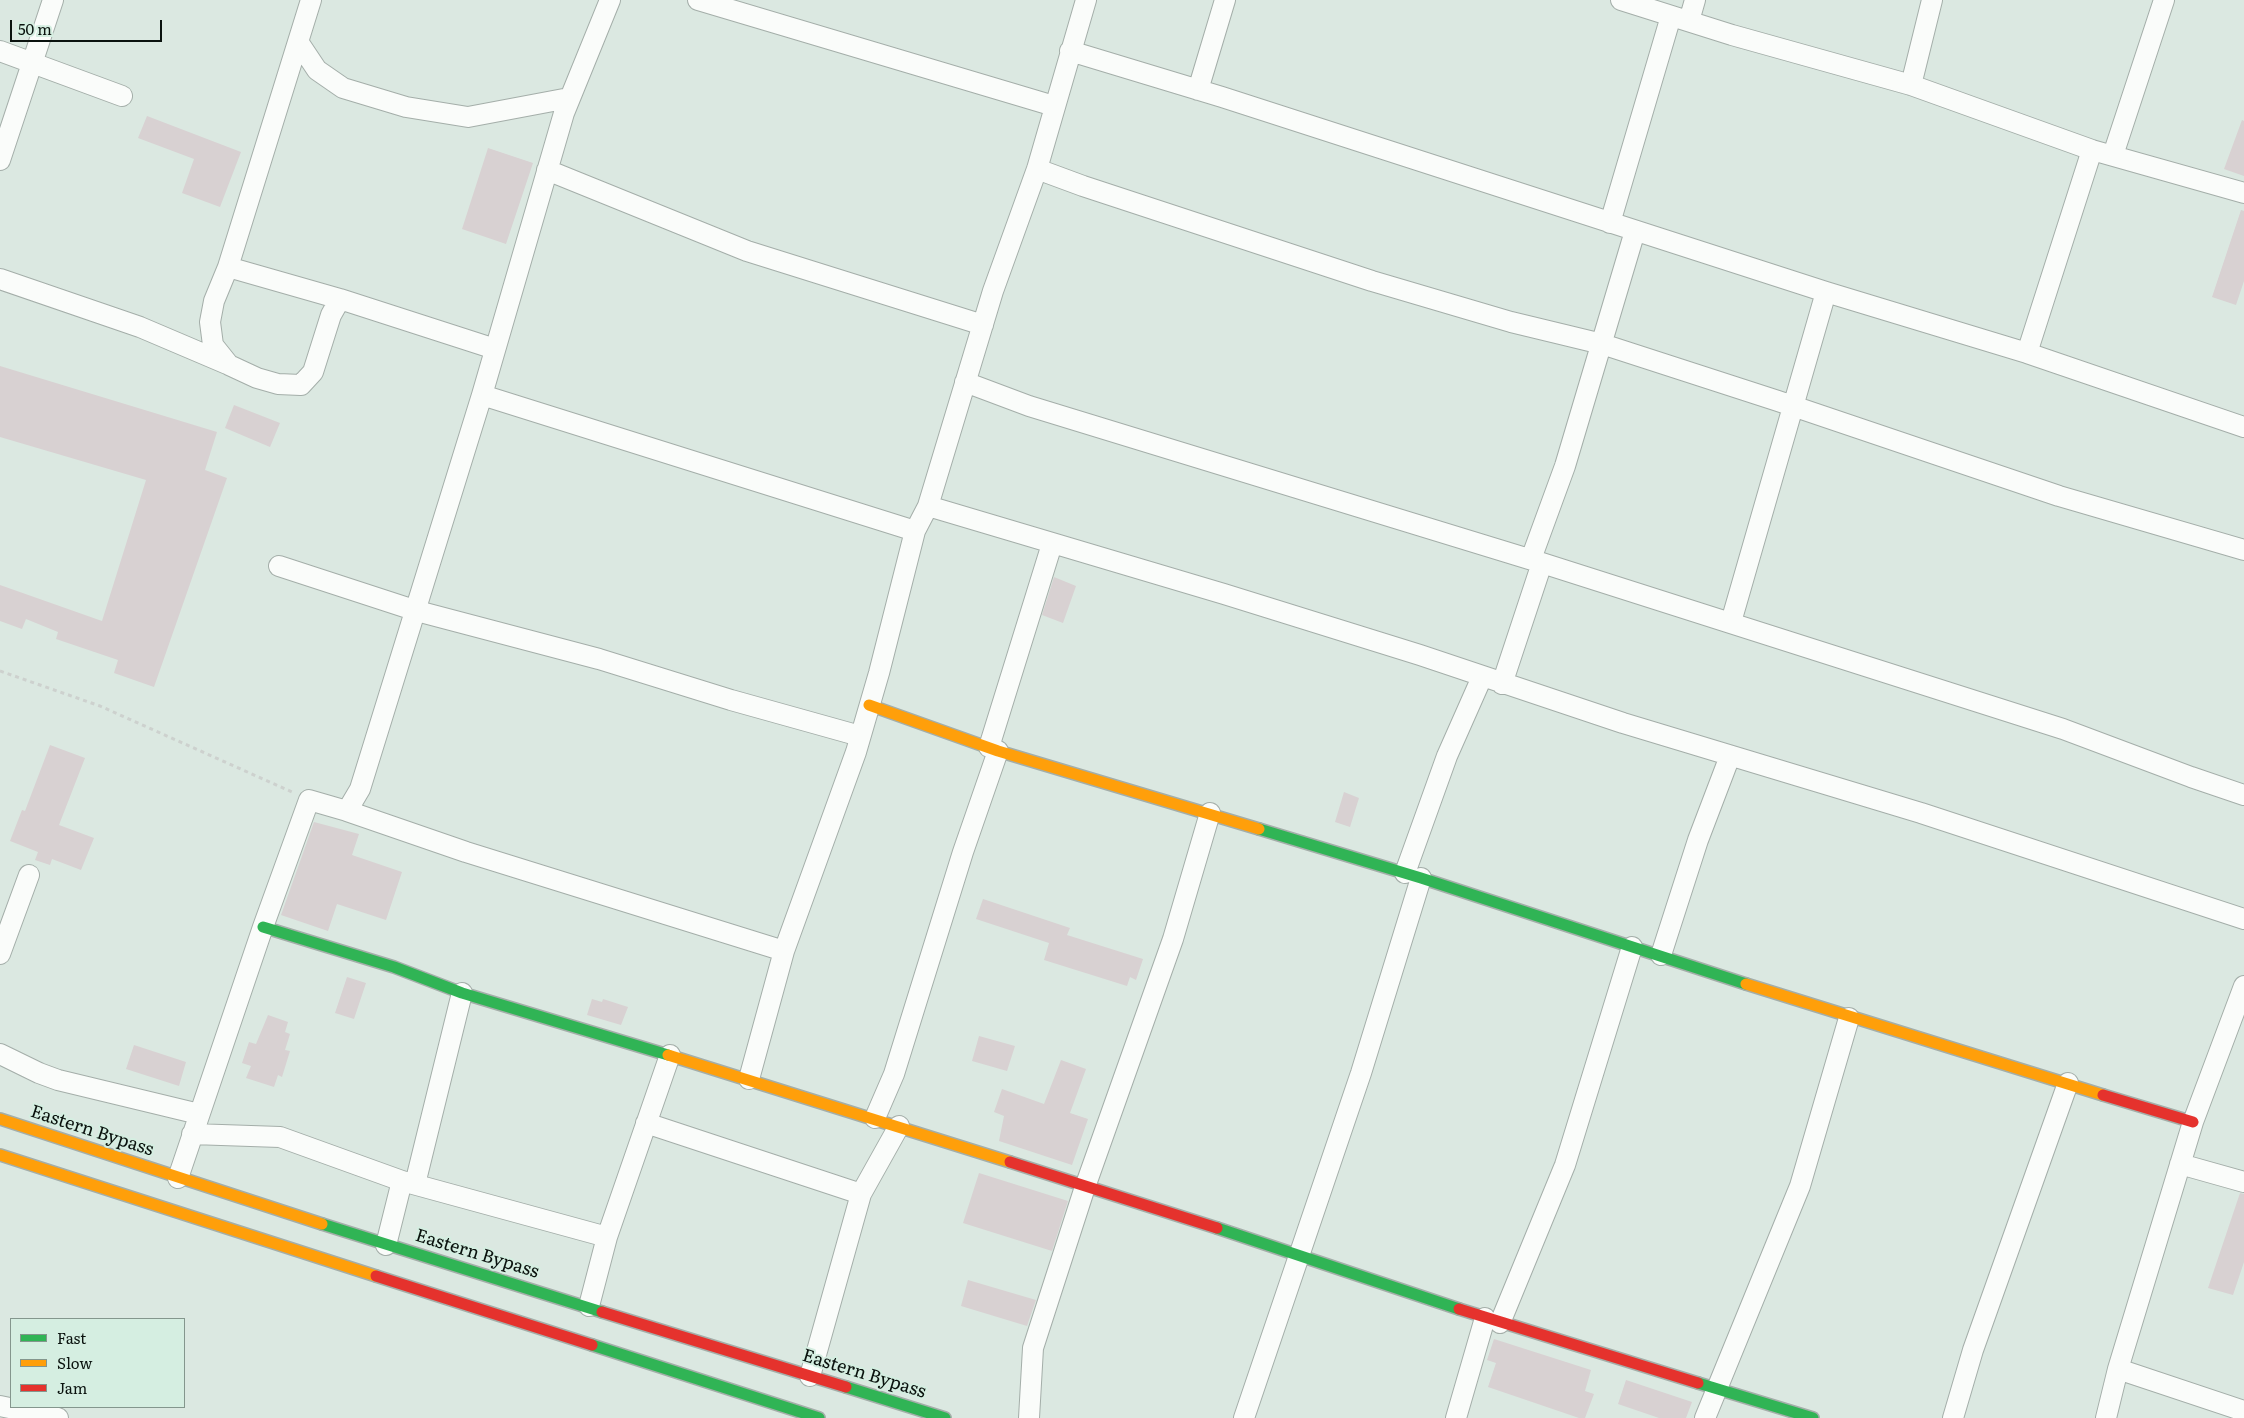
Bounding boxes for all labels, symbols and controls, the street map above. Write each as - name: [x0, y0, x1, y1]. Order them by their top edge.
- scale bar: [12, 10, 165, 42]
- text: 50 m: [18, 17, 52, 40]
- street label: Eastern Bypass: [28, 1101, 156, 1161]
- street label: Eastern Bypass: [413, 1225, 541, 1283]
- legend: [10, 1318, 185, 1408]
- text: Fast: [57, 1326, 86, 1349]
- street label: Eastern Bypass: [800, 1345, 928, 1403]
- text: Slow: [57, 1351, 92, 1374]
- text: Jam: [57, 1376, 87, 1399]

